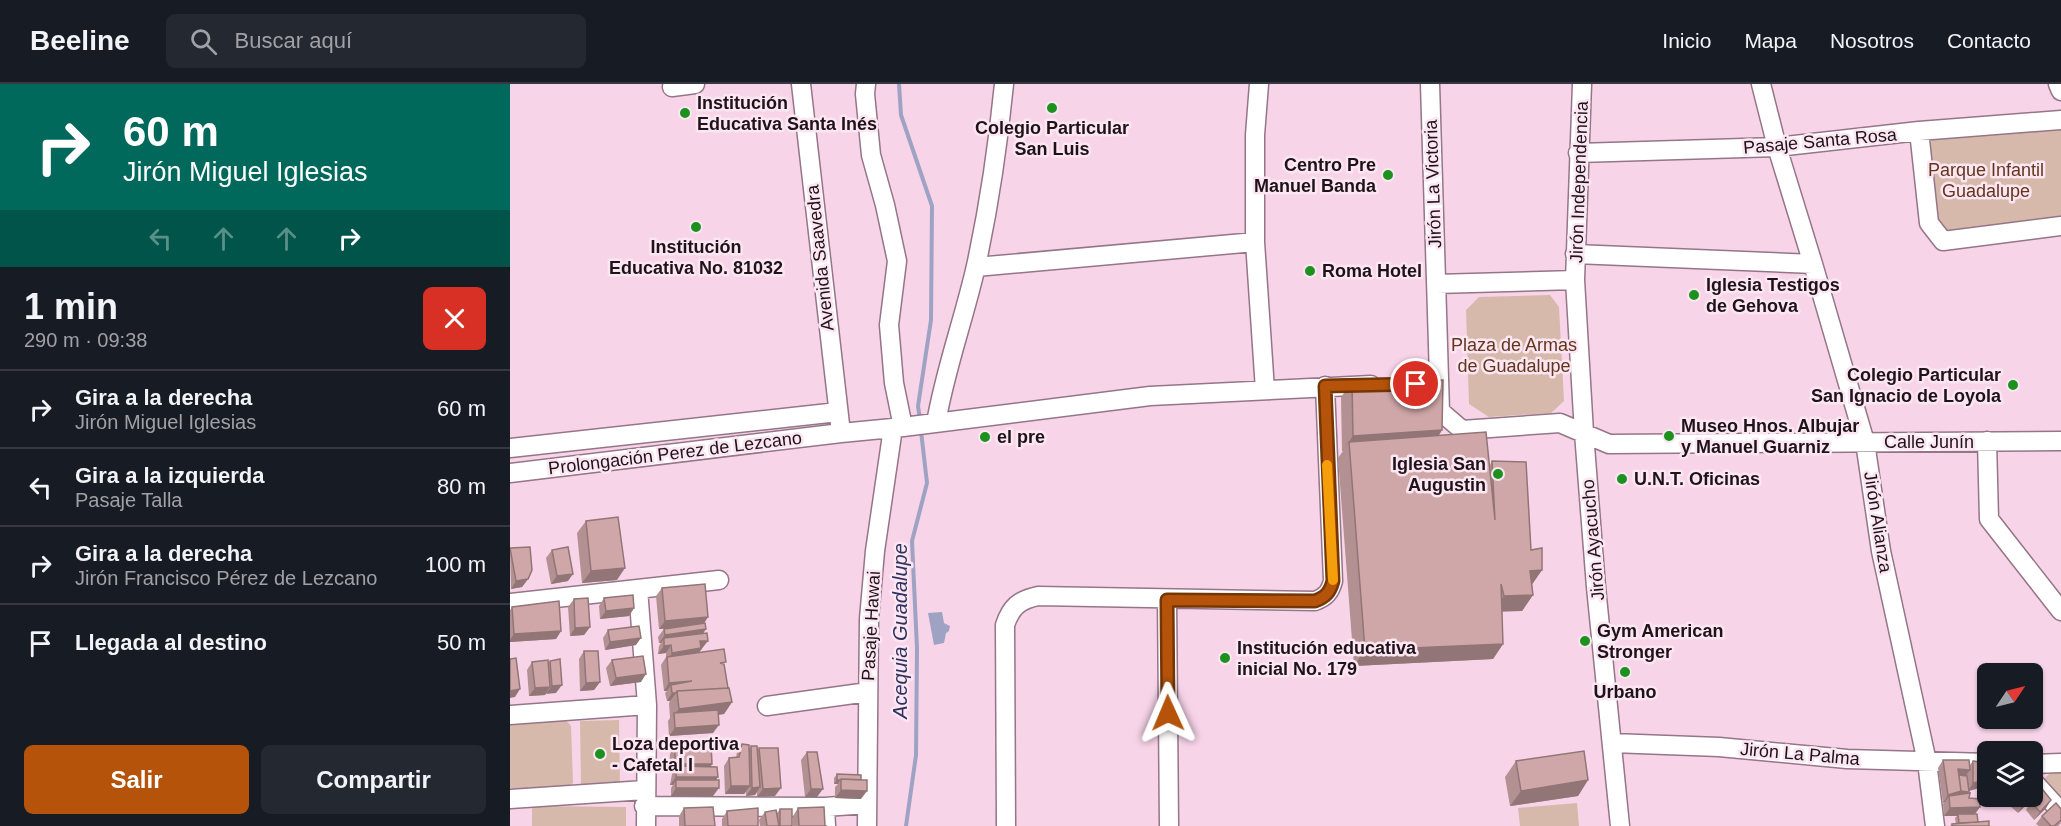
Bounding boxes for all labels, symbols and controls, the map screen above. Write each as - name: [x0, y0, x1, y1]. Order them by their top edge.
- search box: [166, 14, 586, 68]
- text: Beeline: [30, 25, 130, 56]
- icon: search: [187, 25, 220, 58]
- text: Buscar aquí: [235, 28, 352, 53]
- text: Inicio: [1662, 29, 1711, 52]
- text: Mapa: [1744, 29, 1797, 52]
- text: Nosotros: [1830, 29, 1914, 52]
- text: Contacto: [1947, 29, 2031, 52]
- place label: Institución Educativa Santa Inés: [697, 93, 877, 134]
- street label: Jirón Independencia: [1566, 100, 1592, 263]
- marker: Colegio Particular San Luis: [1045, 101, 1059, 115]
- marker: Institución Educativa Santa Inés: [678, 106, 692, 120]
- icon: right: [24, 108, 102, 186]
- text: 60 m: [123, 108, 219, 155]
- place label: Colegio Particular San Luis: [975, 118, 1129, 159]
- street label: Jirón La Victoria: [1421, 118, 1445, 249]
- street label: Pasaje Santa Rosa: [1742, 124, 1899, 158]
- place label: Centro Pre Manuel Banda: [1254, 155, 1377, 196]
- text: Jirón Miguel Iglesias: [123, 157, 368, 187]
- park label: Parque Infantil Guadalupe: [1928, 160, 2044, 201]
- marker: Centro Pre Manuel Banda: [1381, 168, 1395, 182]
- street label: Avenida Saavedra: [802, 183, 838, 332]
- marker: Institución Educativa No. 81032: [689, 220, 703, 234]
- icon: left: [144, 222, 177, 255]
- icon: ahead: [207, 222, 240, 255]
- icon: ahead: [270, 222, 303, 255]
- icon: right: [333, 222, 366, 255]
- place label: Institución Educativa No. 81032: [609, 237, 783, 278]
- place label: Roma Hotel: [1322, 261, 1422, 281]
- marker: Roma Hotel: [1303, 264, 1317, 278]
- place label: Iglesia Testigos de Gehova: [1706, 275, 1840, 316]
- text: 1 min: [24, 286, 118, 327]
- button: close: [423, 287, 486, 350]
- marker: Iglesia Testigos de Gehova: [1687, 288, 1701, 302]
- text: 290 m · 09:38: [24, 329, 147, 351]
- park label: Plaza de Armas de Guadalupe: [1451, 335, 1577, 376]
- pin: [1390, 358, 1441, 409]
- place label: Colegio Particular San Ignacio de Loyola: [1811, 365, 2002, 406]
- icon: arrive: [1399, 367, 1432, 400]
- marker: Colegio Particular San Ignacio de Loyola: [2006, 378, 2020, 392]
- text: Gira a la derecha: [75, 385, 252, 410]
- icon: right: [24, 393, 57, 426]
- text: 60 m: [437, 396, 486, 421]
- text: Jirón Miguel Iglesias: [75, 411, 256, 433]
- place label: Museo Hnos. Albujar y Manuel Guarniz: [1681, 416, 1859, 457]
- place label: el pre: [997, 427, 1045, 447]
- street label: Prolongación Perez de Lezcano: [547, 428, 803, 478]
- marker: Museo Hnos. Albujar y Manuel Guarniz: [1662, 429, 1676, 443]
- marker: el pre: [978, 430, 992, 444]
- street label: Calle Junín: [1884, 432, 1974, 452]
- place label: Iglesia San Augustin: [1392, 454, 1486, 495]
- text: Gira a la izquierda: [75, 463, 265, 488]
- marker: Iglesia San Augustin: [1491, 467, 1505, 481]
- place label: U.N.T. Oficinas: [1634, 469, 1760, 489]
- street label: Jirón Alianza: [1860, 470, 1896, 575]
- icon: left: [24, 471, 57, 504]
- marker: U.N.T. Oficinas: [1615, 472, 1629, 486]
- text: 80 m: [437, 474, 486, 499]
- street label: Jirón Ayacucho: [1578, 478, 1608, 602]
- text: Pasaje Talla: [75, 489, 182, 511]
- text: Gira a la derecha: [75, 541, 252, 566]
- water label: Acequia Guadalupe: [889, 543, 911, 720]
- icon: right: [24, 549, 57, 582]
- text: 100 m: [425, 552, 486, 577]
- text: Jirón Francisco Pérez de Lezcano: [75, 567, 377, 589]
- street label: Pasaje Hawai: [858, 571, 884, 681]
- place label: Gym American Stronger: [1597, 621, 1723, 662]
- icon: arrive: [24, 627, 57, 660]
- text: Llegada al destino: [75, 630, 267, 655]
- text: 50 m: [437, 630, 486, 655]
- marker: Gym American Stronger: [1578, 634, 1592, 648]
- place label: Institución educativa inicial No. 179: [1237, 638, 1417, 679]
- marker: Institución educativa inicial No. 179: [1218, 651, 1232, 665]
- north arrow: [1977, 663, 2043, 729]
- map controls: [1977, 663, 2043, 807]
- marker: Urbano: [1618, 665, 1632, 679]
- position arrow: [1136, 681, 1200, 745]
- place label: Urbano: [1594, 682, 1657, 702]
- place label: Loza deportiva - Cafetal I: [612, 734, 740, 775]
- street label: Jirón La Palma: [1739, 739, 1862, 769]
- button: layers: [1977, 741, 2043, 807]
- button: Salir: [24, 745, 249, 814]
- button: Compartir: [261, 745, 486, 814]
- marker: Loza deportiva - Cafetal I: [593, 747, 607, 761]

